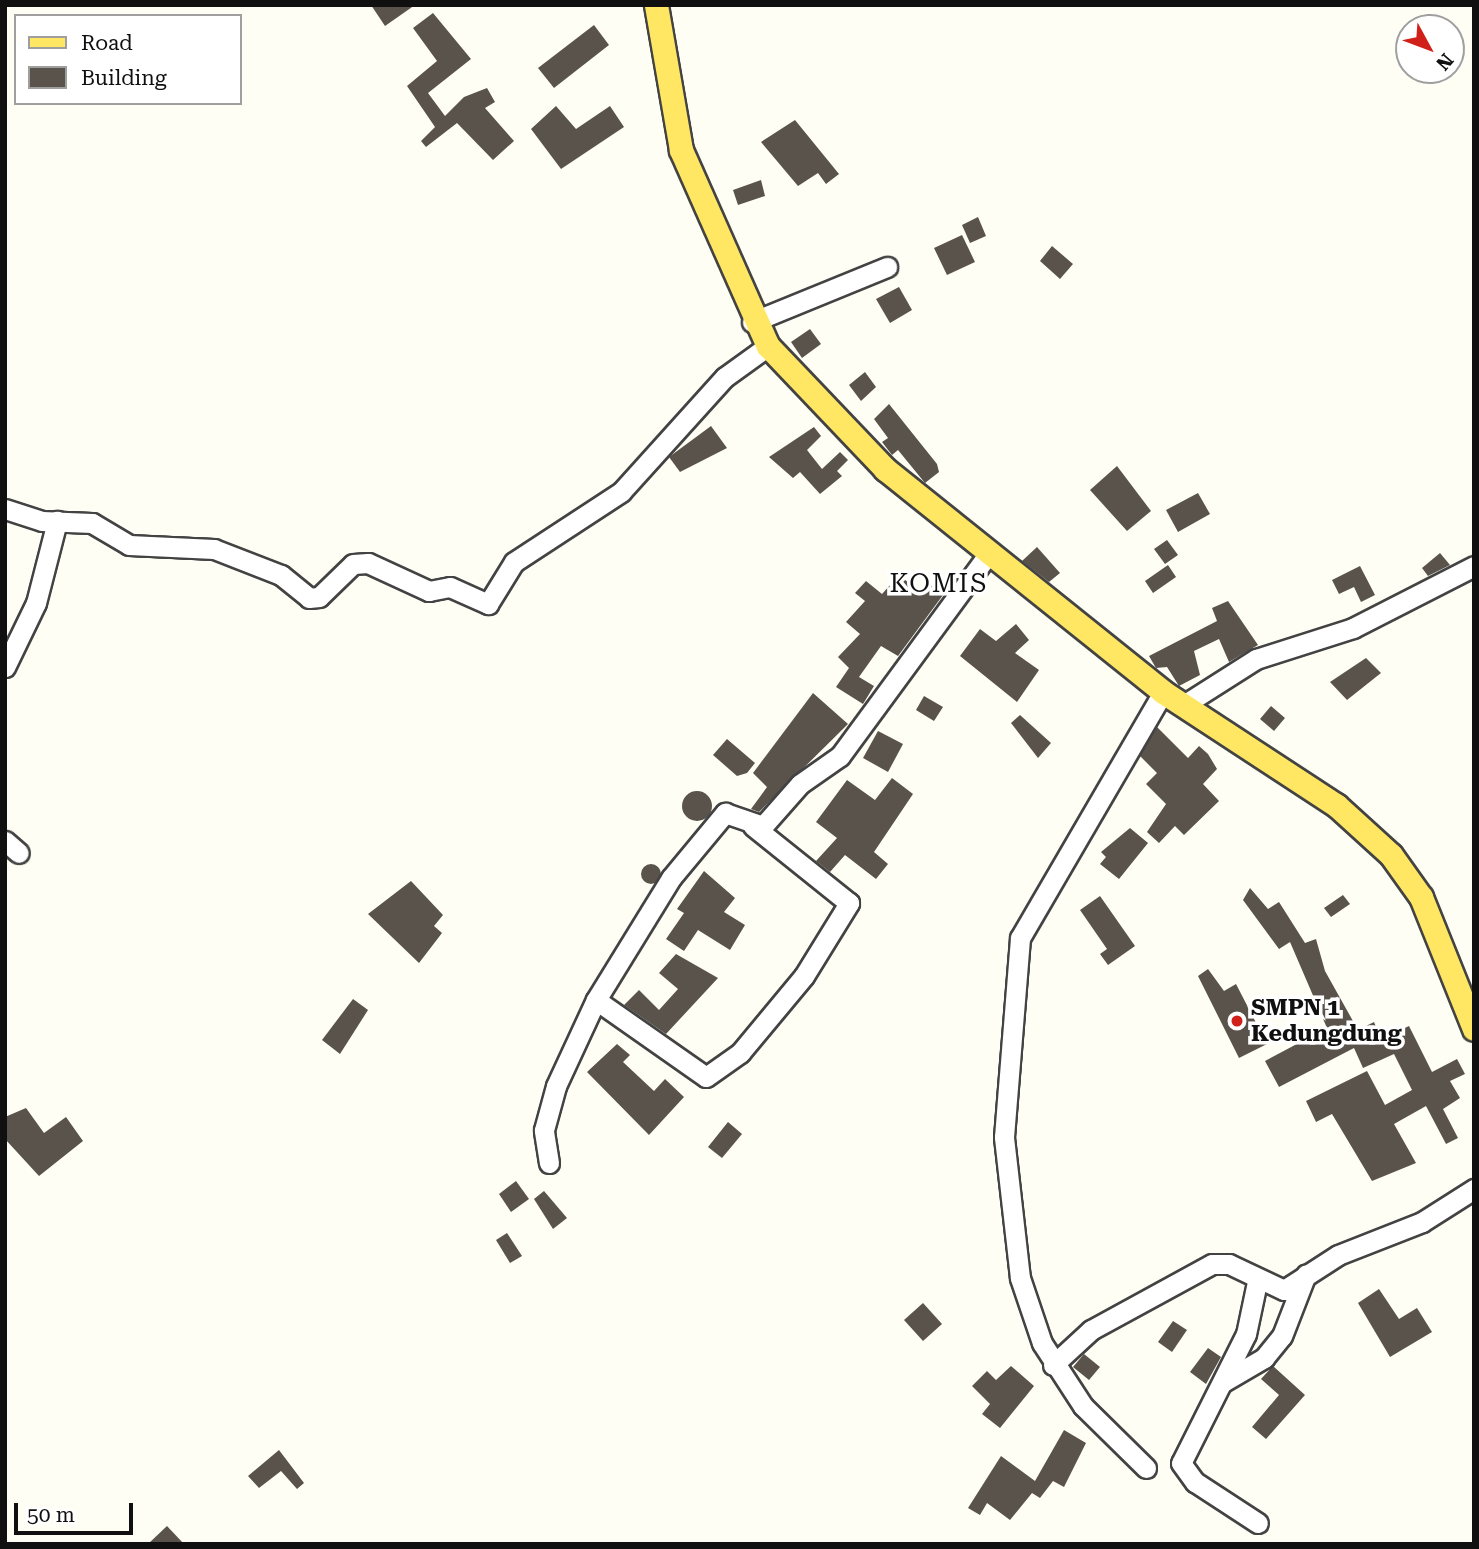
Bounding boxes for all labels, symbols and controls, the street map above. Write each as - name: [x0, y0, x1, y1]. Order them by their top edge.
- legend: [14, 14, 242, 105]
- north arrow: [1395, 14, 1465, 84]
- text: Road: [81, 31, 133, 55]
- text: N: [1431, 49, 1458, 75]
- text: Building: [81, 66, 167, 90]
- district label: KOMIS: [890, 568, 988, 600]
- place label: SMPN 1 Kedungdung: [1251, 994, 1402, 1048]
- marker: SMPN 1 Kedungdung: [1229, 1013, 1245, 1029]
- scale bar: [18, 1490, 136, 1534]
- text: 50 m: [27, 1503, 75, 1527]

